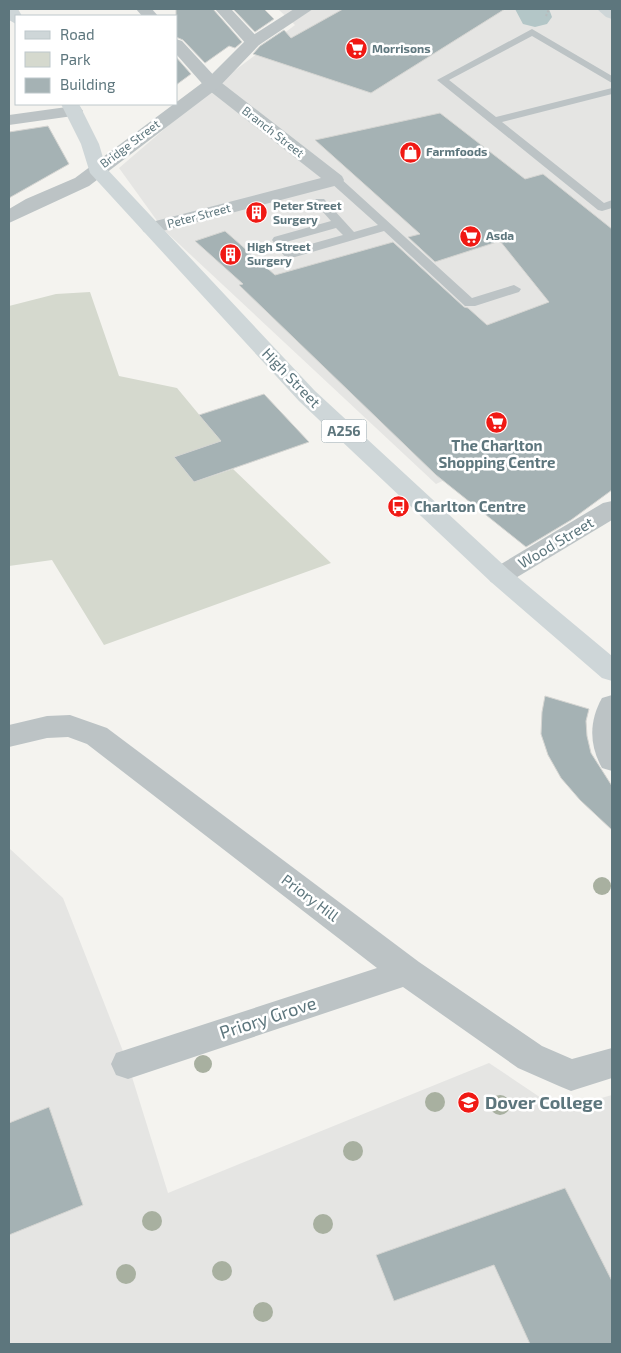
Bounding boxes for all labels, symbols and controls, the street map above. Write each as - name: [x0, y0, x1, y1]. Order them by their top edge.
- legend: [15, 15, 178, 105]
- text: Road: [60, 25, 95, 43]
- supermarket icon: Morrisons: [344, 37, 368, 61]
- place label: Morrisons: [372, 41, 431, 55]
- text: Park: [60, 50, 91, 68]
- text: Building: [60, 75, 116, 93]
- street label: Branch Street: [240, 103, 308, 160]
- street label: Bridge Street: [97, 116, 162, 170]
- shop icon: Farmfoods: [398, 140, 422, 164]
- place label: Farmfoods: [426, 144, 487, 158]
- place label: Peter Street Surgery: [273, 198, 342, 227]
- street label: Peter Street: [166, 200, 232, 230]
- building icon: Peter Street Surgery: [245, 201, 269, 225]
- supermarket icon: Asda: [458, 224, 482, 248]
- place label: Asda: [486, 228, 514, 242]
- place label: High Street Surgery: [247, 239, 311, 268]
- building icon: High Street Surgery: [219, 242, 243, 266]
- street label: High Street: [259, 344, 325, 411]
- supermarket icon: The Charlton Shopping Centre: [485, 411, 509, 435]
- road number: A256: [322, 420, 366, 442]
- place label: The Charlton Shopping Centre: [439, 436, 555, 471]
- bus stop icon: Charlton Centre: [386, 495, 410, 519]
- place label: Charlton Centre: [414, 497, 526, 515]
- street label: Wood Street: [515, 512, 597, 572]
- street label: Priory Hill: [279, 870, 343, 925]
- street label: Priory Grove: [217, 991, 319, 1043]
- school or university icon: Dover College: [457, 1091, 481, 1115]
- place label: Dover College: [485, 1091, 603, 1113]

